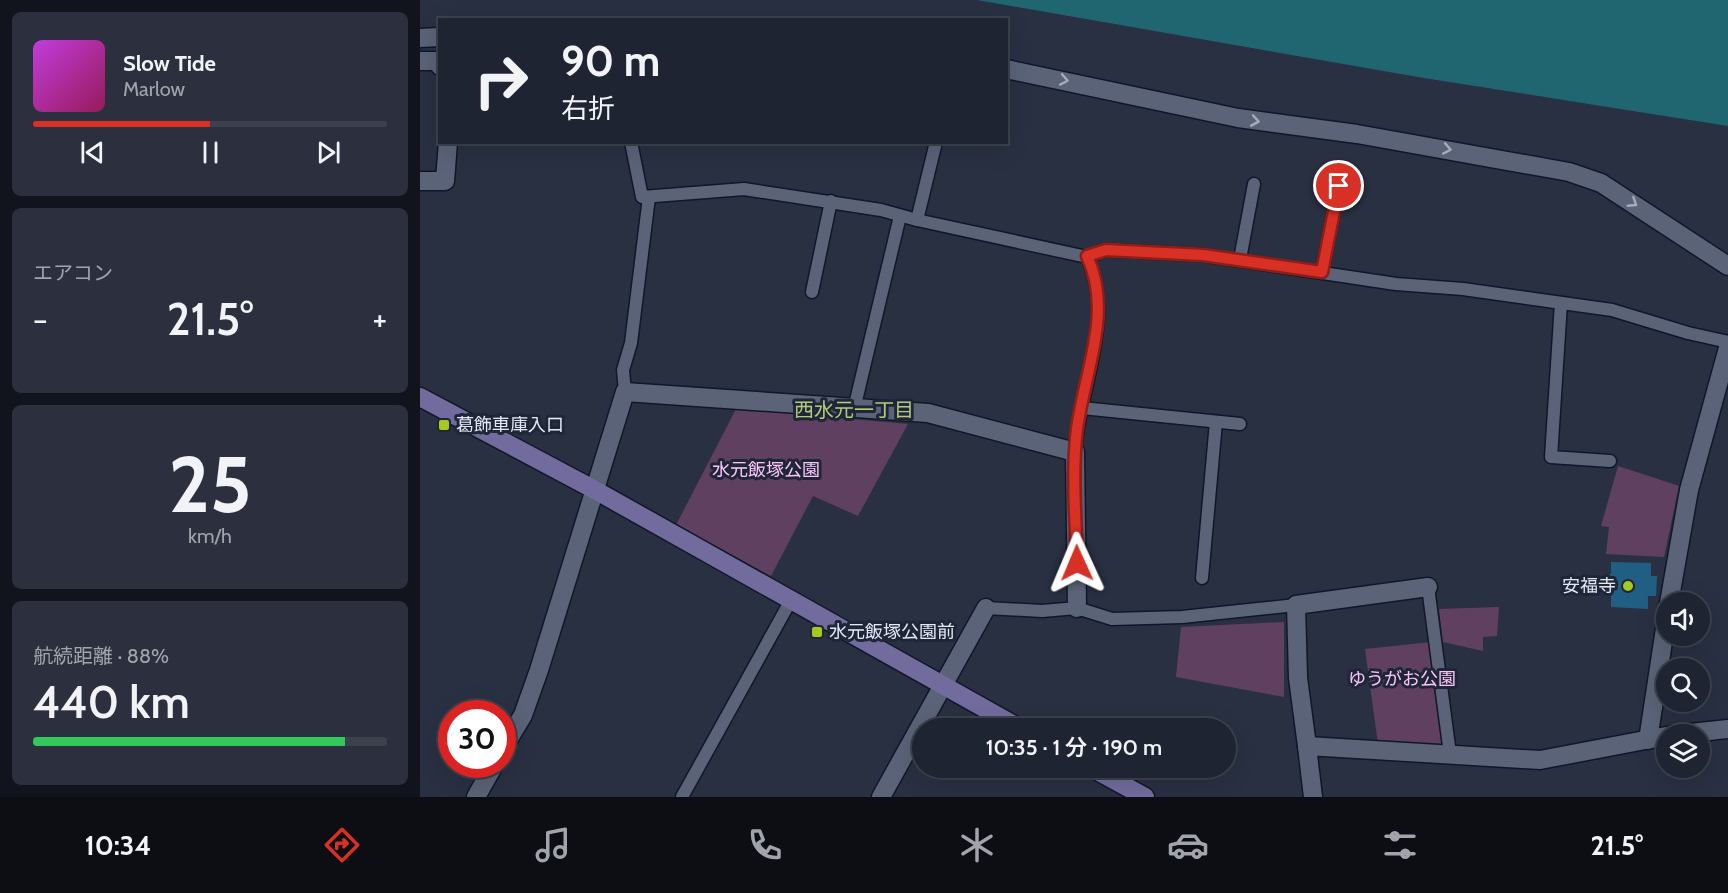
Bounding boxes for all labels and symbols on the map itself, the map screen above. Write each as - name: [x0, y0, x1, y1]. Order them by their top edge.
- one-way arrow: [1059, 73, 1069, 86]
- one-way arrow: [1249, 114, 1259, 127]
- one-way arrow: [1442, 142, 1452, 155]
- pin: [1313, 160, 1364, 211]
- one-way arrow: [1627, 195, 1637, 207]
- district label: 西水元一丁目: [794, 398, 914, 422]
- place label: 葛飾車庫入口: [456, 414, 564, 436]
- marker: 葛飾車庫入口: [437, 418, 451, 432]
- park label: 水元飯塚公園: [712, 459, 820, 481]
- position arrow: [1045, 531, 1109, 595]
- place label: 安福寺: [1562, 575, 1616, 597]
- marker: 安福寺: [1621, 579, 1635, 593]
- place label: 水元飯塚公園前: [829, 621, 955, 643]
- marker: 水元飯塚公園前: [810, 625, 824, 639]
- park label: ゆうがお公園: [1348, 668, 1456, 690]
- speed limit sign: 30: [438, 700, 516, 778]

